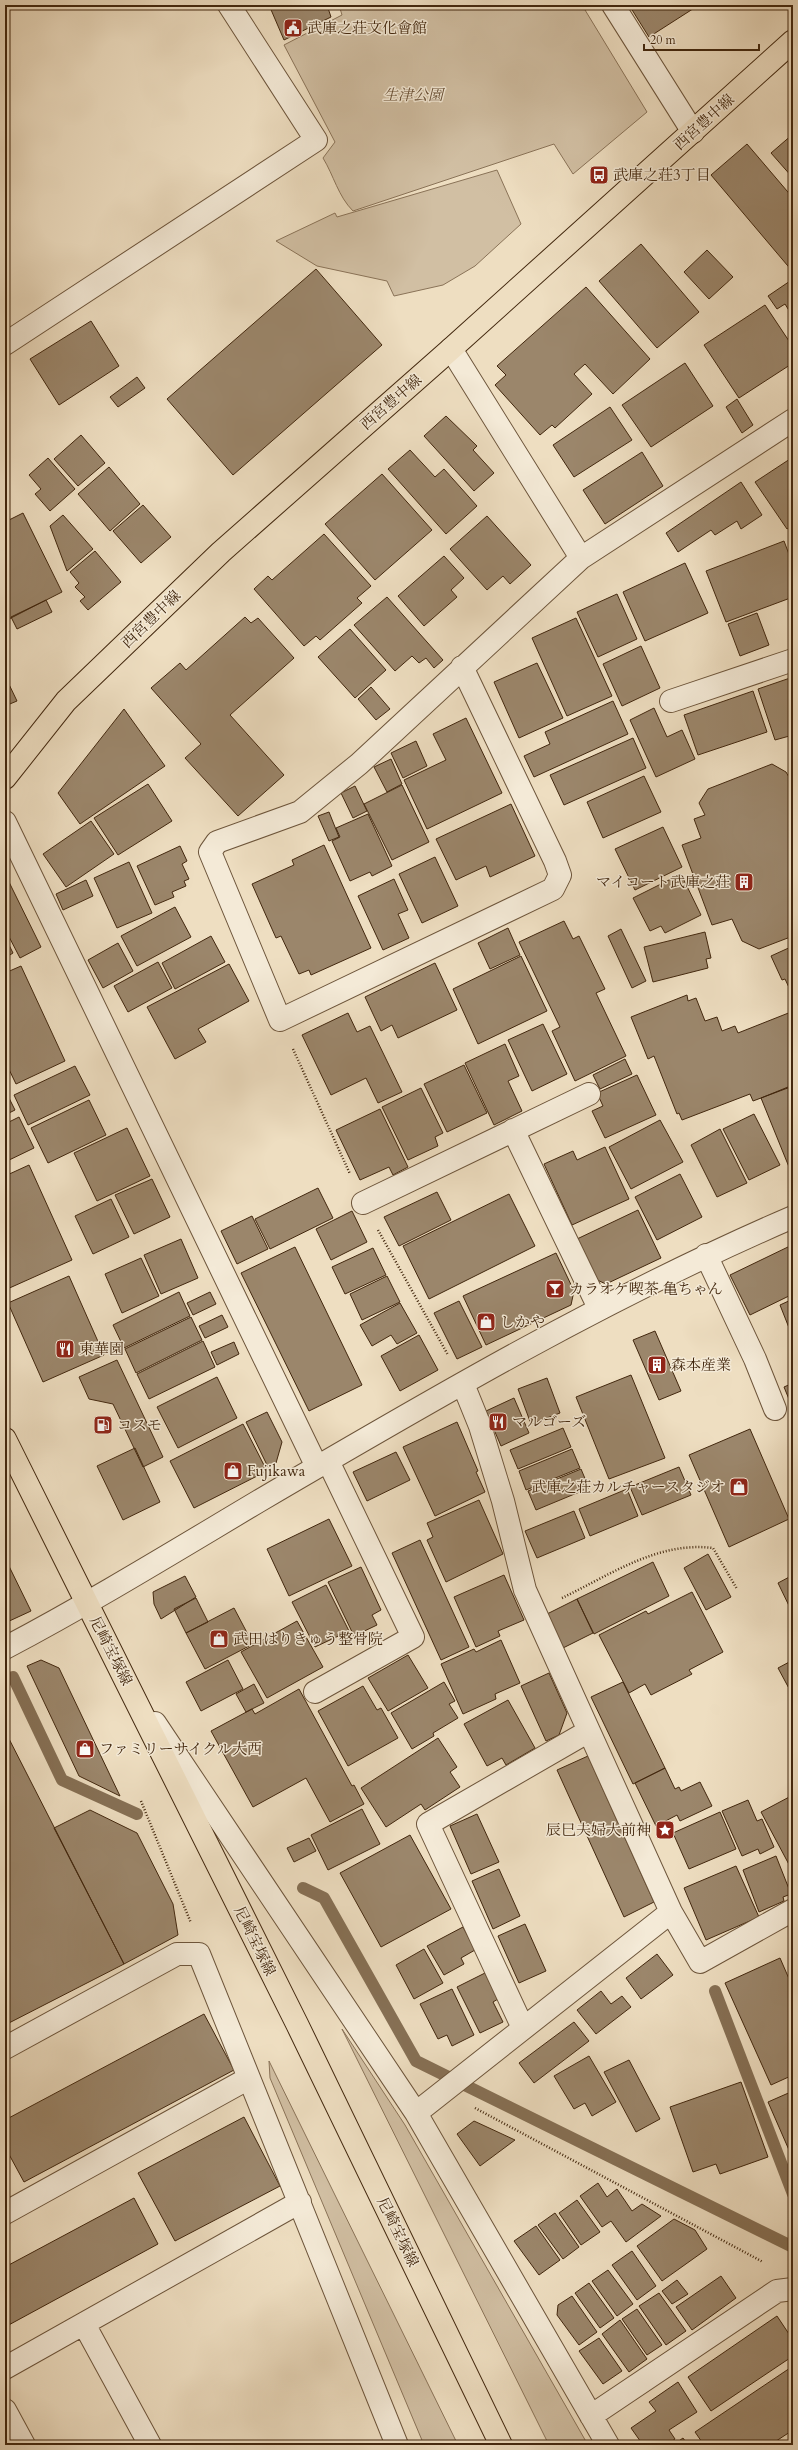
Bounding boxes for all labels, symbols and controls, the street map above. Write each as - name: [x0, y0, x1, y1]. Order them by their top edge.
- public building icon: 武庫之荘文化會館: [282, 17, 304, 39]
- place label: 武庫之荘文化會館: [307, 18, 427, 38]
- scale bar: [644, 26, 759, 52]
- text: 20 m: [650, 32, 677, 48]
- park label: 生津公園: [383, 85, 446, 105]
- street label: 西宮豊中線: [669, 89, 739, 155]
- bus stop icon: 武庫之荘3丁目: [588, 164, 610, 186]
- place label: 武庫之荘3丁目: [613, 165, 711, 185]
- street label: 西宮豊中線: [356, 370, 426, 434]
- street label: 西宮豊中線: [117, 586, 185, 652]
- building icon: マイコート武庫之荘: [733, 871, 755, 893]
- place label: マイコート武庫之荘: [596, 872, 730, 892]
- bar icon: カラオケ喫茶 亀ちゃん: [544, 1278, 566, 1300]
- place label: カラオケ喫茶 亀ちゃん: [569, 1279, 723, 1299]
- shop icon: しかや: [475, 1311, 497, 1333]
- place label: しかや: [500, 1312, 545, 1332]
- restaurant icon: 東華園: [54, 1338, 76, 1360]
- place label: 東華園: [79, 1339, 124, 1359]
- building icon: 森本産業: [646, 1354, 668, 1376]
- place label: 森本産業: [671, 1355, 731, 1375]
- restaurant icon: マルゴーズ: [487, 1411, 509, 1433]
- place label: マルゴーズ: [512, 1412, 586, 1432]
- fuel station icon: コスモ: [92, 1414, 114, 1436]
- place label: コスモ: [117, 1415, 162, 1435]
- shop icon: Fujikawa: [222, 1460, 244, 1482]
- place label: Fujikawa: [247, 1461, 306, 1481]
- shop icon: 武庫之荘カルチャースタジオ: [728, 1476, 750, 1498]
- place label: 武庫之荘カルチャースタジオ: [531, 1477, 725, 1497]
- street label: 尼崎宝塚線: [85, 1613, 137, 1689]
- shop icon: 武田はりきゅう整骨院: [208, 1628, 230, 1650]
- place label: 武田はりきゅう整骨院: [233, 1629, 383, 1649]
- shop icon: ファミリーサイクル大西: [74, 1738, 96, 1760]
- place label: ファミリーサイクル大西: [99, 1739, 262, 1759]
- place icon: 辰巳夫婦大前神: [654, 1819, 676, 1841]
- place label: 辰巳夫婦大前神: [546, 1820, 651, 1840]
- street label: 尼崎宝塚線: [230, 1903, 280, 1979]
- street label: 尼崎宝塚線: [373, 2194, 423, 2270]

